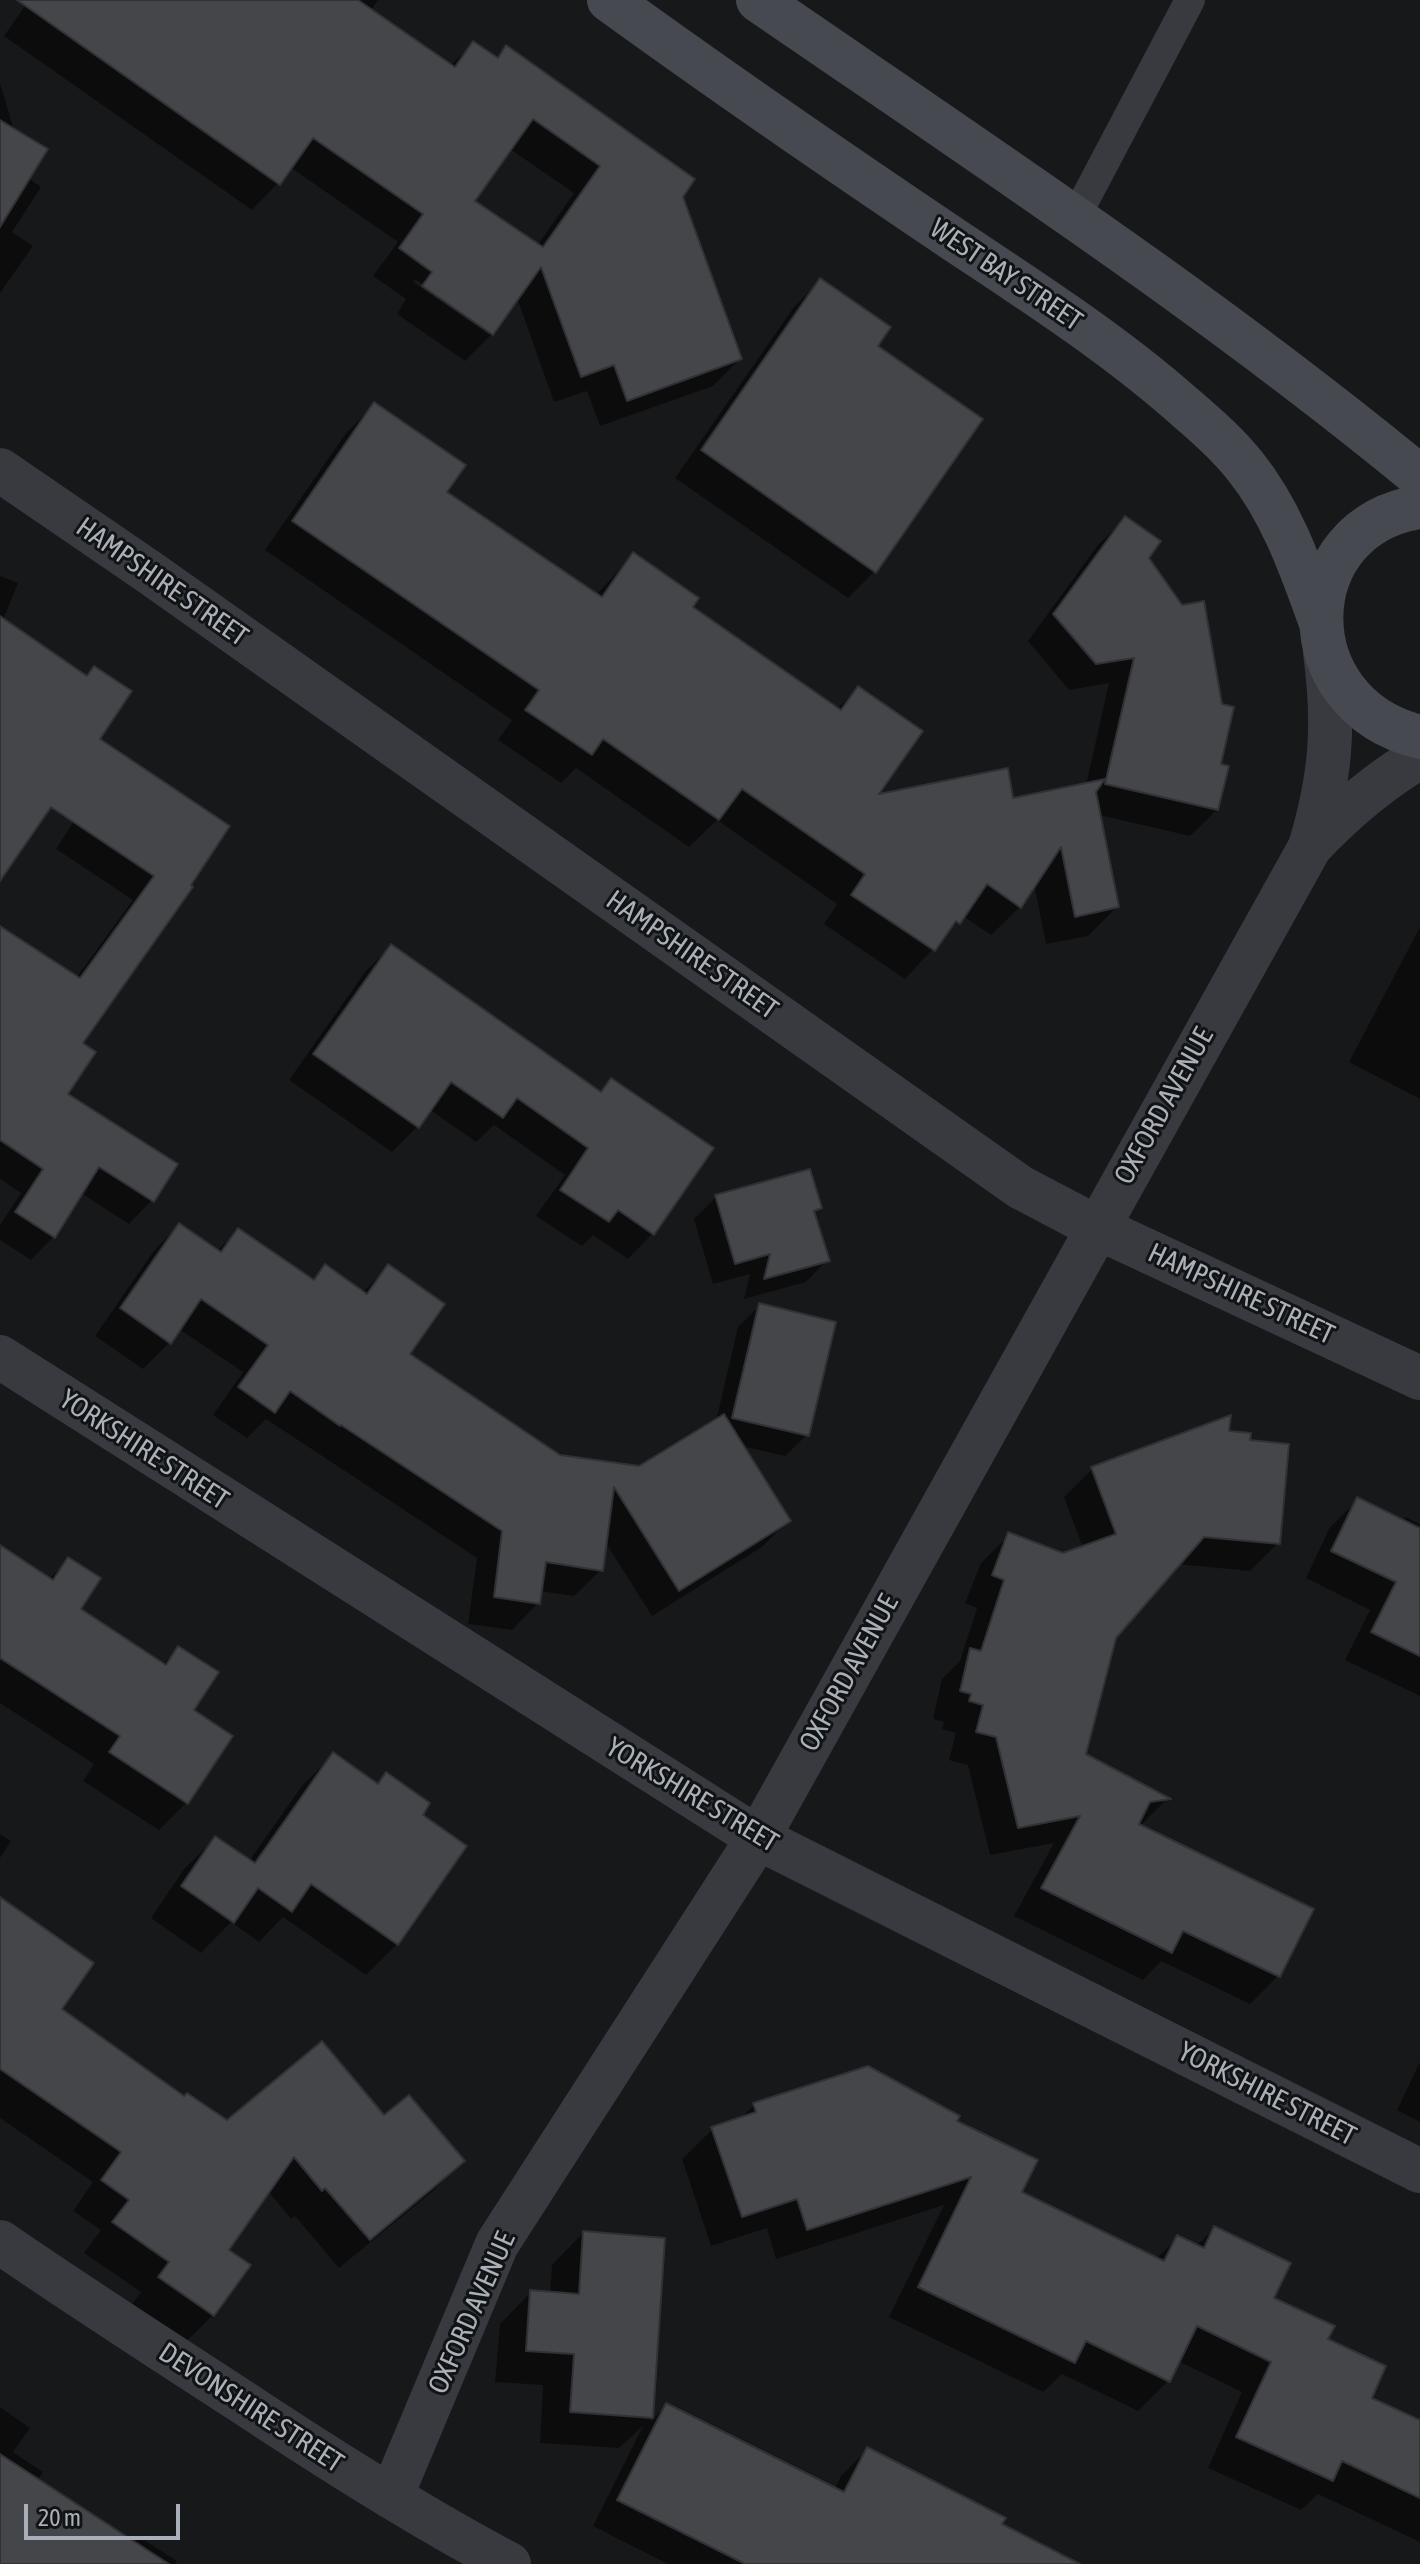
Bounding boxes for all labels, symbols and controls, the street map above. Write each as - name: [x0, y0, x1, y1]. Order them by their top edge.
- street label: WEST BAY STREET: [924, 212, 1088, 338]
- street label: HAMPSHIRE STREET: [70, 510, 254, 654]
- street label: HAMPSHIRE STREET: [600, 883, 784, 1027]
- street label: OXFORD AVENUE: [1107, 1022, 1221, 1190]
- street label: HAMPSHIRE STREET: [1143, 1236, 1339, 1352]
- street label: YORKSHIRE STREET: [53, 1383, 235, 1517]
- street label: OXFORD AVENUE: [792, 1589, 906, 1757]
- street label: YORKSHIRE STREET: [600, 1730, 784, 1860]
- street label: YORKSHIRE STREET: [1173, 2035, 1361, 2153]
- street label: OXFORD AVENUE: [421, 2227, 523, 2399]
- street label: DEVONSHIRE STREET: [153, 2336, 349, 2480]
- scale bar: [28, 2488, 184, 2538]
- text: 20 m: [38, 2504, 81, 2531]

